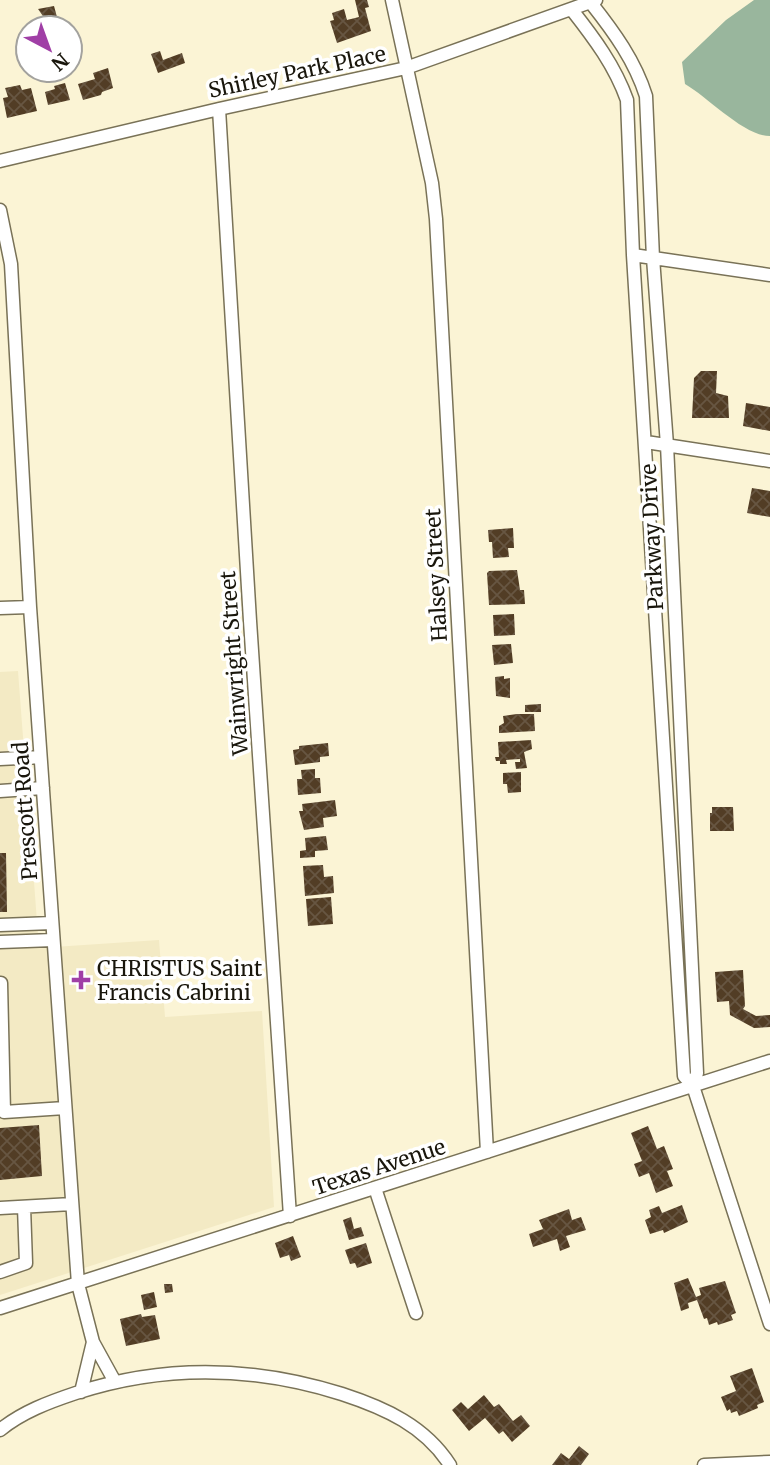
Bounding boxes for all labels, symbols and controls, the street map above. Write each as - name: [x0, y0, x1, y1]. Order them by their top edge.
- north arrow: [14, 14, 84, 84]
- street label: Shirley Park Place: [206, 40, 388, 104]
- text: N: [47, 48, 74, 76]
- street label: Parkway Drive: [635, 463, 669, 611]
- street label: Halsey Street: [419, 508, 453, 642]
- street label: Wainwright Street: [214, 570, 254, 757]
- street label: Prescott Road: [7, 740, 43, 881]
- place label: CHRISTUS Saint Francis Cabrini: [97, 955, 262, 1006]
- marker: CHRISTUS Saint Francis Cabrini: [71, 970, 91, 990]
- street label: Texas Avenue: [309, 1133, 449, 1201]

